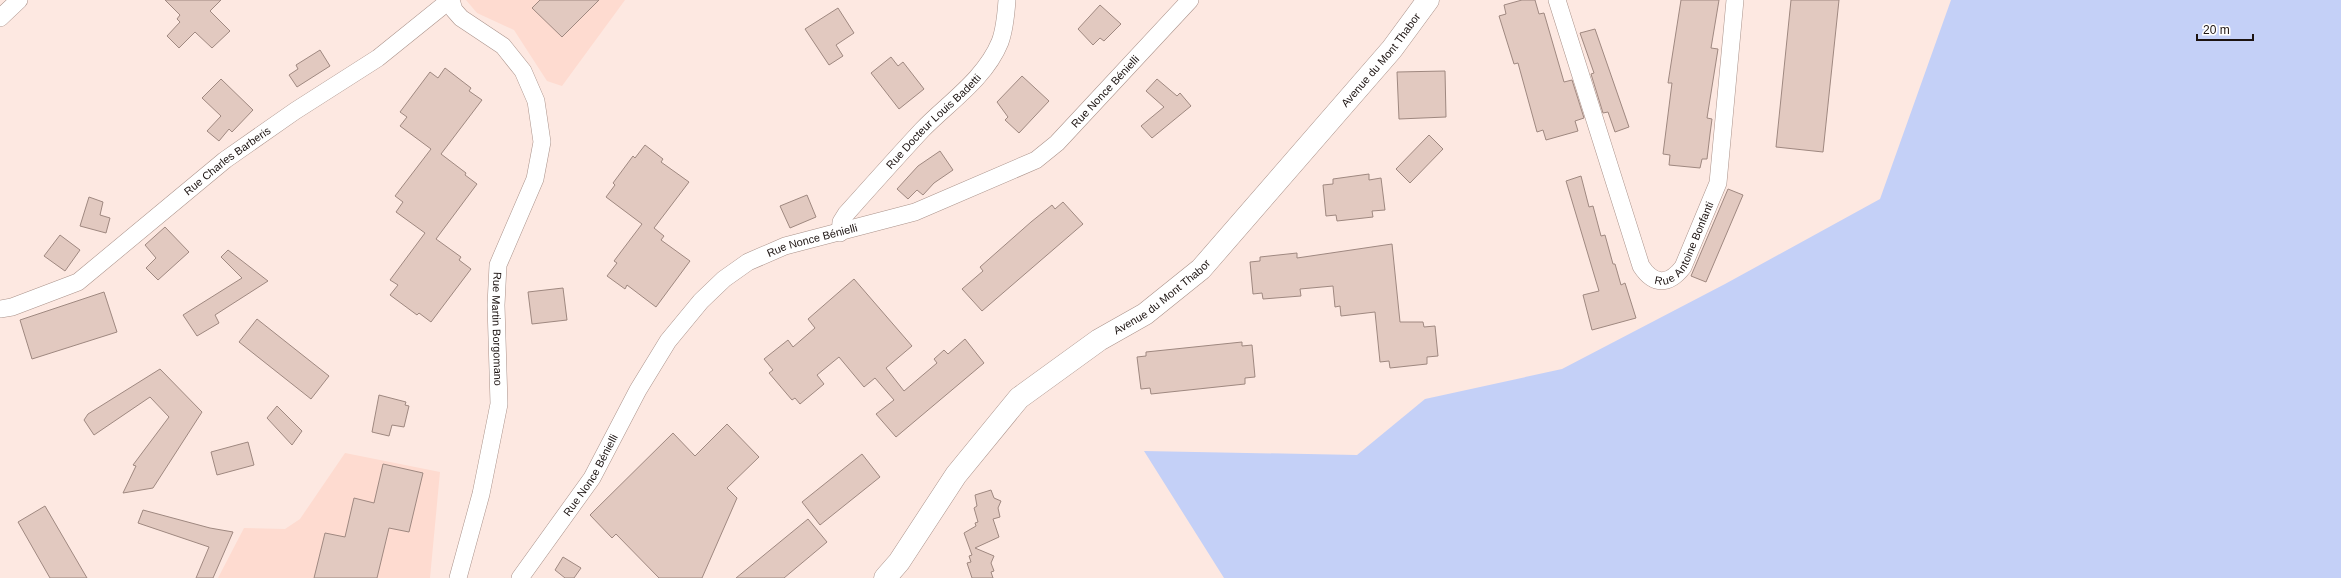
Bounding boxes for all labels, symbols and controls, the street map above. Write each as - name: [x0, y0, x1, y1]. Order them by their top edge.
- street label: Avenue du Mont Thabor: [1339, 10, 1423, 109]
- scale bar: [2197, 16, 2253, 42]
- text: 20 m: [2203, 23, 2230, 37]
- street label: Rue Nonce Bénielli: [1069, 53, 1141, 130]
- street label: Rue Docteur Louis Badetti: [884, 72, 983, 171]
- street label: Rue Charles Barberis: [182, 124, 273, 197]
- street label: Rue Antoine Bonfanti: [1654, 200, 1716, 287]
- street label: Rue Nonce Bénielli: [765, 221, 859, 259]
- street label: Avenue du Mont Thabor: [1111, 257, 1213, 337]
- street label: Rue Martin Borgomano: [490, 272, 504, 386]
- street label: Rue Nonce Bénielli: [561, 432, 620, 518]

